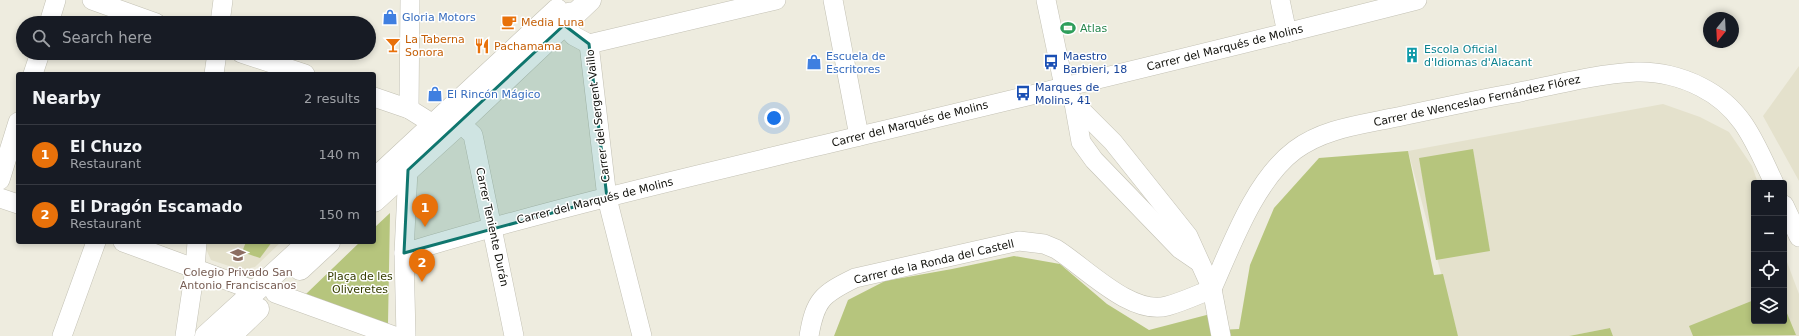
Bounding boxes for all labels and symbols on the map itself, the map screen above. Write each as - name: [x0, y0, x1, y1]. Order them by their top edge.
- shop icon: Gloria Motors: [381, 8, 399, 26]
- place label: Gloria Motors: [402, 11, 476, 24]
- north arrow: [1703, 12, 1739, 48]
- cafe icon: Media Luna: [500, 13, 518, 31]
- place label: Media Luna: [521, 16, 584, 29]
- sports icon: Atlas: [1059, 19, 1077, 37]
- place label: Atlas: [1080, 22, 1107, 35]
- street label: Carrer del Marqués de Molins: [1145, 22, 1305, 74]
- place label: La Taberna Sonora: [405, 33, 465, 59]
- bar icon: La Taberna Sonora: [384, 36, 402, 54]
- restaurant icon: Pachamama: [473, 37, 491, 55]
- place label: Pachamama: [494, 40, 562, 53]
- place label: Escola Oficial d'Idiomas d'Alacant: [1424, 43, 1533, 69]
- building icon: Escola Oficial d'Idiomas d'Alacant: [1403, 46, 1421, 64]
- street label: Carrer del Sergent Vaillo: [583, 48, 613, 183]
- place label: Escuela de Escritores: [826, 50, 886, 76]
- place label: Maestro Barbieri, 18: [1063, 50, 1127, 76]
- shop icon: Escuela de Escritores: [805, 53, 823, 71]
- bus stop icon: Maestro Barbieri, 18: [1042, 53, 1060, 71]
- street label: Carrer de Wenceslao Fernández Flórez: [1372, 73, 1582, 129]
- place label: Marques de Molins, 41: [1035, 81, 1099, 107]
- bus stop icon: Marques de Molins, 41: [1014, 84, 1032, 102]
- shop icon: El Rincón Mágico: [426, 85, 444, 103]
- place label: El Rincón Mágico: [447, 88, 541, 101]
- street label: Carrer del Marqués de Molins: [830, 98, 990, 150]
- your location: [764, 108, 784, 128]
- street label: Carrer Teniente Durán: [473, 166, 511, 288]
- street label: Carrer del Marqués de Molins: [515, 175, 675, 227]
- pin: 1: [412, 194, 438, 227]
- street label: Carrer de la Ronda del Castell: [853, 237, 1015, 287]
- school or university icon: Colegio Privado San Antonio Franciscanos: [229, 246, 247, 264]
- pin: 2: [409, 249, 435, 282]
- place label: Colegio Privado San Antonio Franciscanos: [180, 266, 297, 292]
- park label: Plaça de les Oliveretes: [327, 270, 393, 296]

